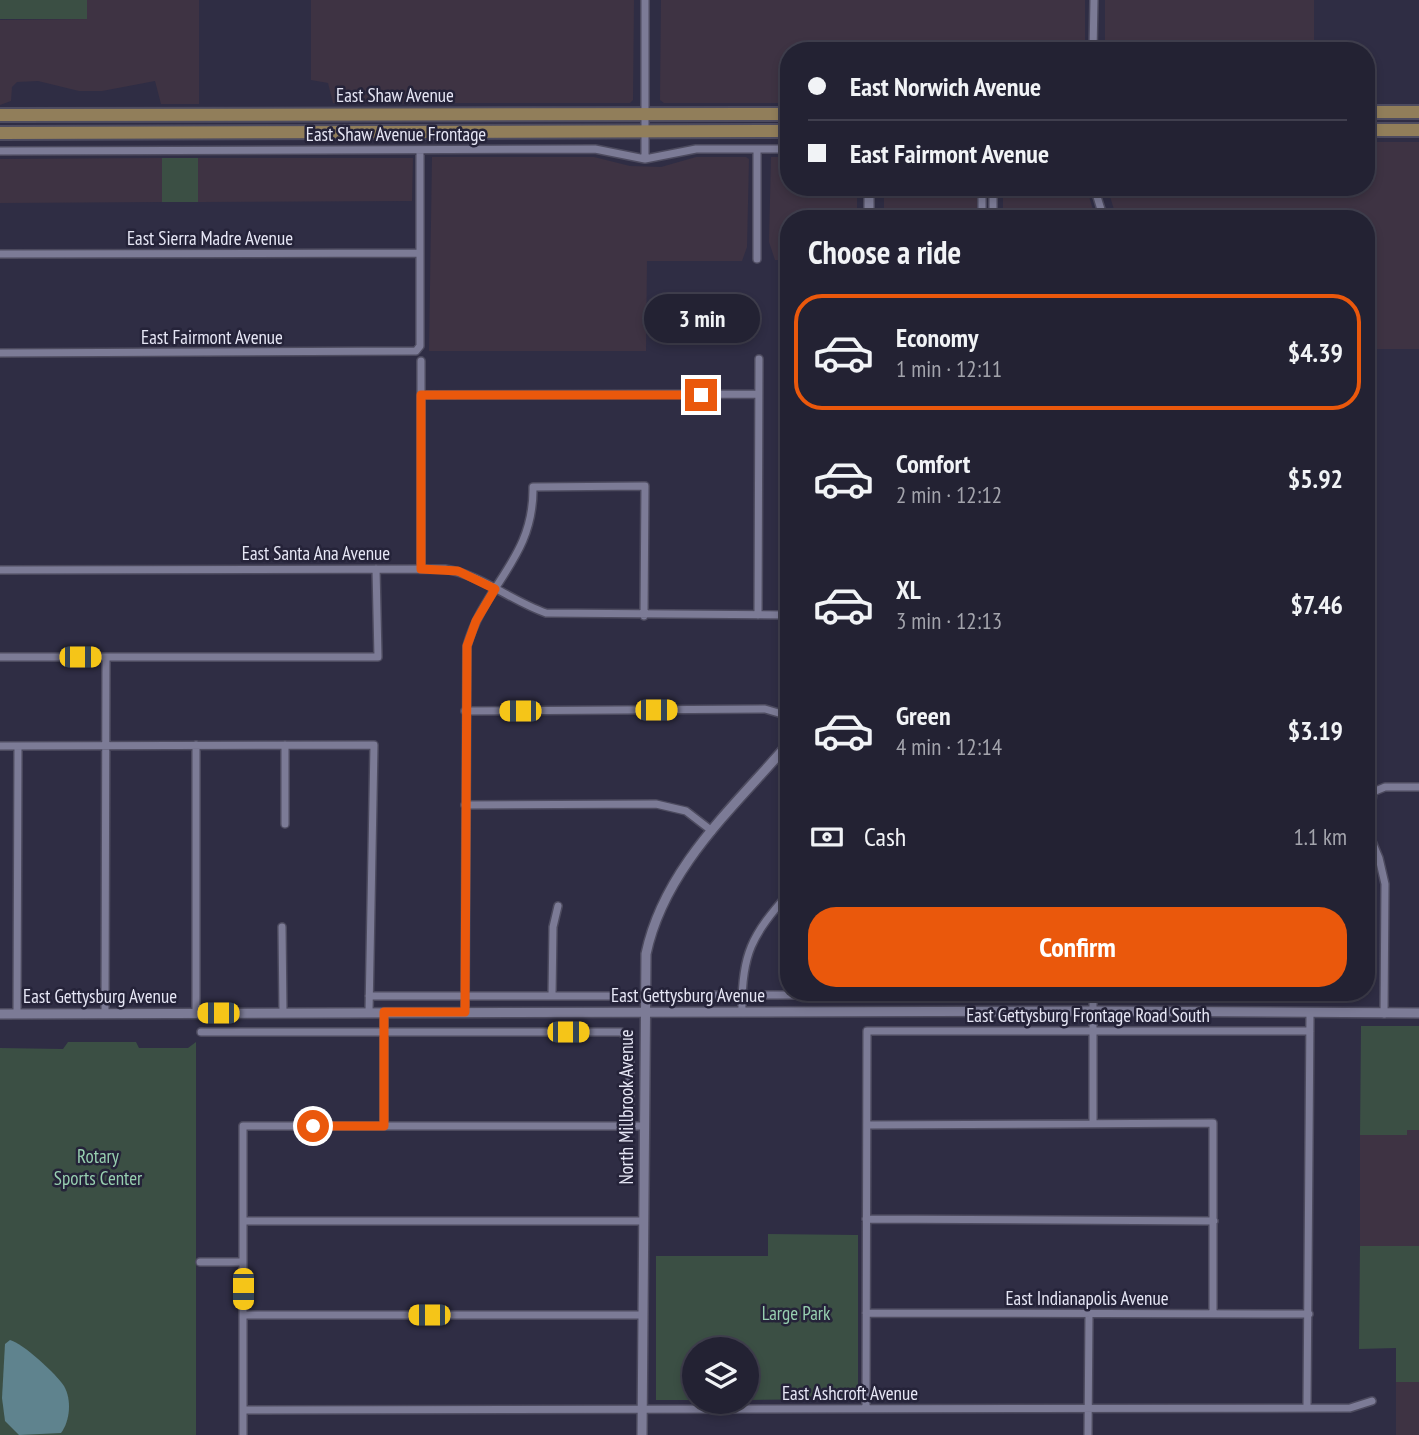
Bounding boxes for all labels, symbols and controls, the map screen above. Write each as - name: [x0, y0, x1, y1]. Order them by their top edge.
- text: East Norwich Avenue: [850, 70, 1041, 103]
- street label: East Shaw Avenue: [336, 83, 454, 107]
- street label: East Shaw Avenue Frontage: [306, 122, 486, 146]
- text: East Fairmont Avenue: [850, 137, 1049, 170]
- street label: East Sierra Madre Avenue: [127, 226, 293, 250]
- text: Choose a ride: [808, 231, 961, 273]
- callout: 3 min: [643, 294, 759, 342]
- text: 3 min: [679, 304, 725, 333]
- icon: car: [812, 321, 875, 384]
- text: Economy: [896, 321, 978, 354]
- street label: East Fairmont Avenue: [141, 325, 283, 349]
- text: $4.39: [1288, 336, 1343, 369]
- text: 1 min · 12:11: [896, 354, 1002, 383]
- route end: [685, 379, 717, 411]
- icon: car: [812, 447, 875, 510]
- text: Comfort: [896, 447, 970, 480]
- text: $5.92: [1288, 462, 1343, 495]
- text: 2 min · 12:12: [896, 480, 1002, 509]
- street label: East Santa Ana Avenue: [242, 541, 390, 565]
- icon: car: [812, 573, 875, 636]
- text: XL: [896, 573, 921, 606]
- text: $7.46: [1290, 588, 1343, 621]
- text: 3 min · 12:13: [896, 606, 1002, 635]
- car: [60, 647, 102, 668]
- icon: car: [812, 699, 875, 762]
- text: Green: [896, 699, 951, 732]
- car: [636, 700, 678, 721]
- car: [500, 701, 542, 722]
- text: $3.19: [1288, 714, 1343, 747]
- text: 4 min · 12:14: [896, 732, 1002, 761]
- icon: cash: [808, 818, 846, 856]
- text: Cash: [864, 820, 906, 853]
- text: 1.1 km: [1293, 822, 1347, 851]
- button: Confirm: [808, 907, 1347, 987]
- street label: East Gettysburg Avenue: [611, 983, 765, 1007]
- street label: East Gettysburg Avenue: [23, 984, 177, 1008]
- car: [198, 1003, 240, 1024]
- street label: East Gettysburg Frontage Road South: [966, 1003, 1210, 1027]
- car: [548, 1022, 590, 1043]
- street label: North Millbrook Avenue: [614, 1029, 638, 1185]
- route start: [297, 1110, 329, 1142]
- park label: Rotary Sports Center: [54, 1144, 143, 1190]
- car: [233, 1268, 254, 1310]
- street label: East Indianapolis Avenue: [1005, 1286, 1169, 1310]
- park label: Large Park: [762, 1301, 831, 1325]
- car: [409, 1305, 451, 1326]
- map controls: [682, 1337, 759, 1414]
- button: layers: [682, 1337, 759, 1414]
- street label: East Ashcroft Avenue: [782, 1381, 918, 1405]

